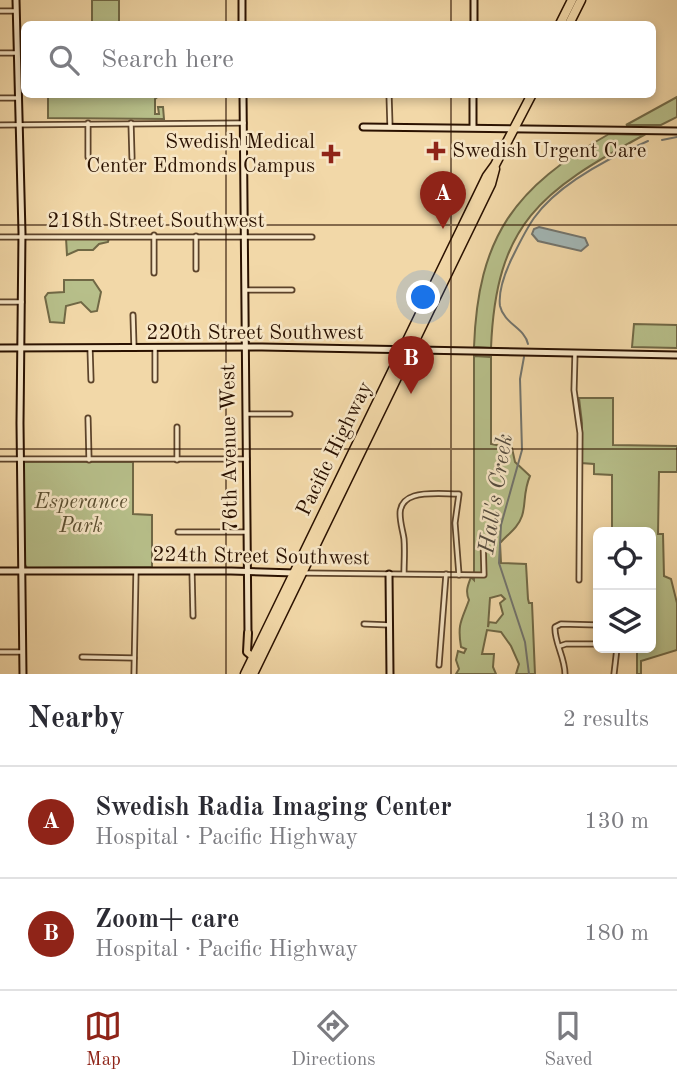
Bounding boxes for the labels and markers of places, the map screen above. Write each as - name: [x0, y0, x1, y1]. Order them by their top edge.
- place label: Swedish Medical Center Edmonds Campus: [86, 132, 315, 177]
- marker: Swedish Urgent Care: [426, 141, 446, 161]
- place label: Swedish Urgent Care: [452, 141, 646, 162]
- marker: Swedish Medical Center Edmonds Campus: [321, 144, 341, 164]
- pin: A: [420, 171, 466, 229]
- pin: B: [388, 336, 434, 394]

